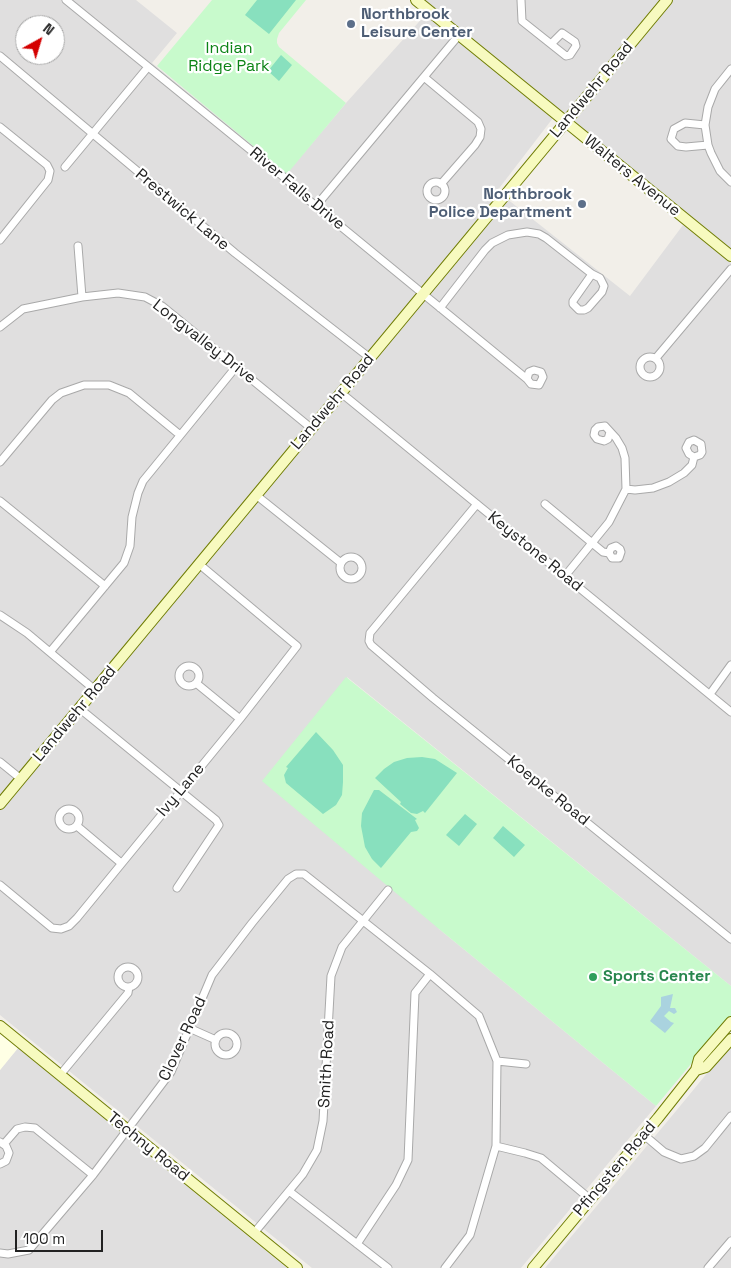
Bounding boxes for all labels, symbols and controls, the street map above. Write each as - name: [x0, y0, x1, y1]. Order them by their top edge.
- place label: Northbrook Leisure Center: [361, 5, 472, 43]
- north arrow: [15, 15, 65, 65]
- marker: Northbrook Leisure Center: [345, 18, 357, 30]
- text: N: [39, 19, 58, 39]
- street label: Landwehr Road: [546, 38, 638, 142]
- park label: Indian Ridge Park: [188, 39, 270, 77]
- street label: Walters Avenue: [580, 131, 684, 221]
- street label: River Falls Drive: [245, 144, 349, 234]
- street label: Prestwick Lane: [131, 165, 233, 255]
- place label: Northbrook Police Department: [429, 185, 572, 223]
- marker: Northbrook Police Department: [576, 198, 588, 210]
- street label: Longvalley Drive: [149, 296, 259, 388]
- street label: Landwehr Road: [287, 350, 379, 454]
- street label: Keystone Road: [484, 508, 586, 596]
- street label: Landwehr Road: [29, 662, 121, 766]
- street label: Koepke Road: [503, 752, 593, 830]
- street label: Ivy Lane: [153, 759, 209, 821]
- place label: Sports Center: [603, 967, 711, 987]
- marker: Sports Center: [587, 971, 599, 983]
- street label: Clover Road: [155, 994, 211, 1084]
- street label: Smith Road: [315, 1020, 339, 1108]
- street label: Techny Road: [103, 1108, 193, 1186]
- street label: Pfingsten Road: [570, 1118, 660, 1220]
- scale bar: [18, 1220, 105, 1252]
- text: 100 m: [23, 1229, 65, 1248]

